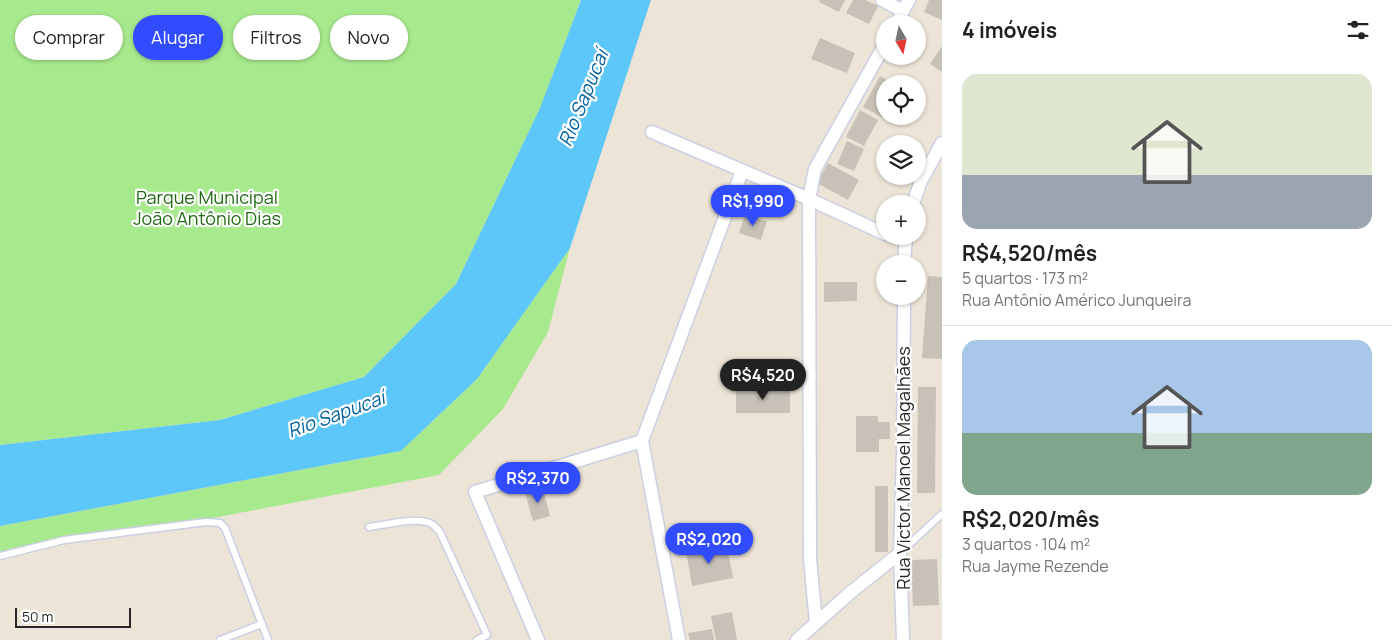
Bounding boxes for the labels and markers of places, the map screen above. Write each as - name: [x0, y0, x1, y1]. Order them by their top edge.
- pin: R$1,990: [707, 184, 799, 227]
- pin: R$4,520: [717, 358, 809, 401]
- pin: R$2,370: [492, 462, 584, 504]
- pin: R$2,020: [663, 522, 755, 565]

